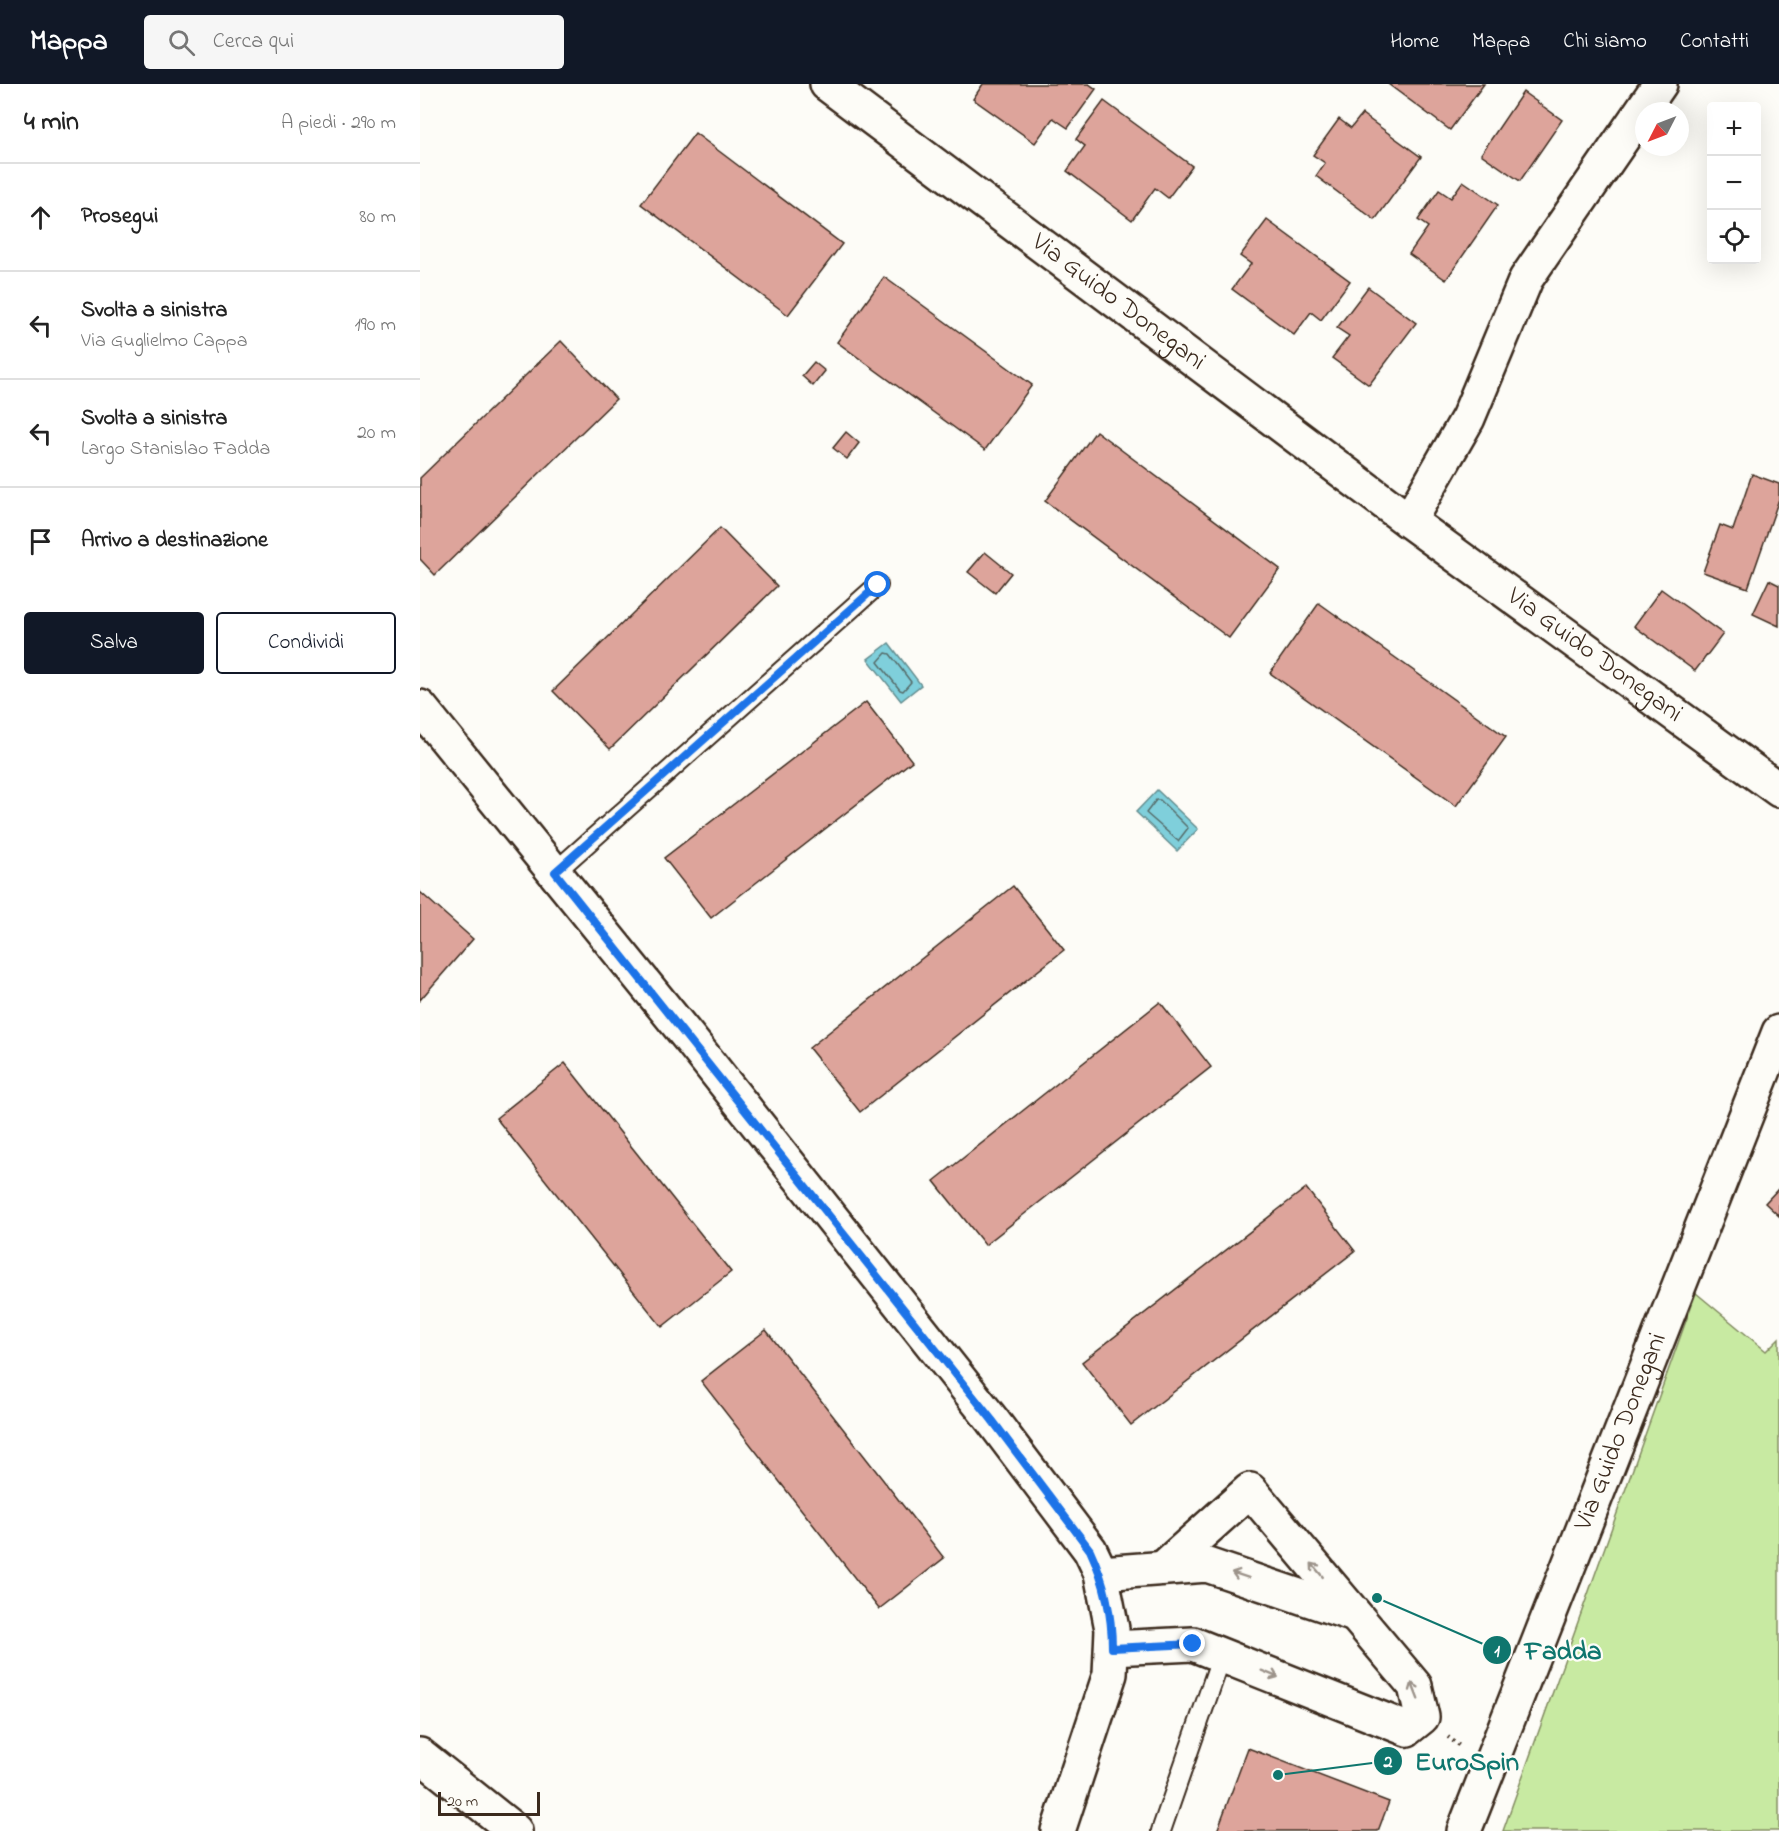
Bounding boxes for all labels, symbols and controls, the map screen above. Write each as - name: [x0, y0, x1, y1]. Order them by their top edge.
- search box: [144, 15, 564, 69]
- text: Mappa: [30, 22, 108, 63]
- icon: search: [165, 26, 198, 59]
- text: Cerca qui: [213, 26, 294, 58]
- text: Home: [1390, 27, 1439, 57]
- text: Mappa: [1472, 27, 1530, 57]
- text: Chi siamo: [1563, 27, 1647, 57]
- text: Contatti: [1680, 27, 1749, 57]
- north arrow: [1635, 102, 1689, 156]
- map controls: [1707, 102, 1761, 264]
- button: +: [1707, 102, 1761, 156]
- text: 4 min: [24, 104, 79, 142]
- text: A piedi · 290 m: [281, 109, 396, 138]
- button: −: [1707, 156, 1761, 210]
- icon: ahead: [24, 201, 57, 234]
- text: Prosegui: [81, 201, 158, 233]
- text: 80 m: [359, 203, 396, 232]
- button: locate: [1707, 210, 1761, 264]
- street label: Via Guido Donegani: [1022, 224, 1213, 381]
- text: Svolta a sinistra: [81, 295, 228, 327]
- icon: left: [24, 309, 57, 342]
- text: 190 m: [354, 311, 396, 340]
- text: Via Guglielmo Cappa: [81, 327, 247, 356]
- text: Svolta a sinistra: [81, 403, 228, 435]
- icon: left: [24, 417, 57, 450]
- text: 20 m: [357, 419, 396, 448]
- text: Largo Stanislao Fadda: [81, 435, 270, 464]
- icon: arrive: [24, 525, 57, 558]
- text: Arrivo a destinazione: [81, 525, 268, 557]
- route start: [864, 571, 890, 597]
- street label: Via Guido Donegani: [1498, 578, 1690, 733]
- button: Salva: [24, 612, 204, 674]
- button: Condividi: [216, 612, 396, 674]
- street label: Via Guido Donegani: [1565, 1327, 1677, 1537]
- one-way arrow: [1310, 1563, 1324, 1578]
- one-way arrow: [1231, 1569, 1250, 1580]
- callout: Fadda: [1482, 1627, 1613, 1672]
- route end: [1179, 1630, 1205, 1656]
- text: Fadda: [1522, 1633, 1602, 1672]
- text: 1: [1494, 1639, 1500, 1665]
- one-way arrow: [1260, 1669, 1278, 1680]
- one-way arrow: [1408, 1682, 1419, 1700]
- callout: EuroSpin: [1373, 1738, 1532, 1783]
- text: EuroSpin: [1415, 1744, 1519, 1783]
- text: 2: [1383, 1750, 1393, 1776]
- scale bar: [438, 1789, 540, 1816]
- text: 20 m: [447, 1790, 478, 1814]

